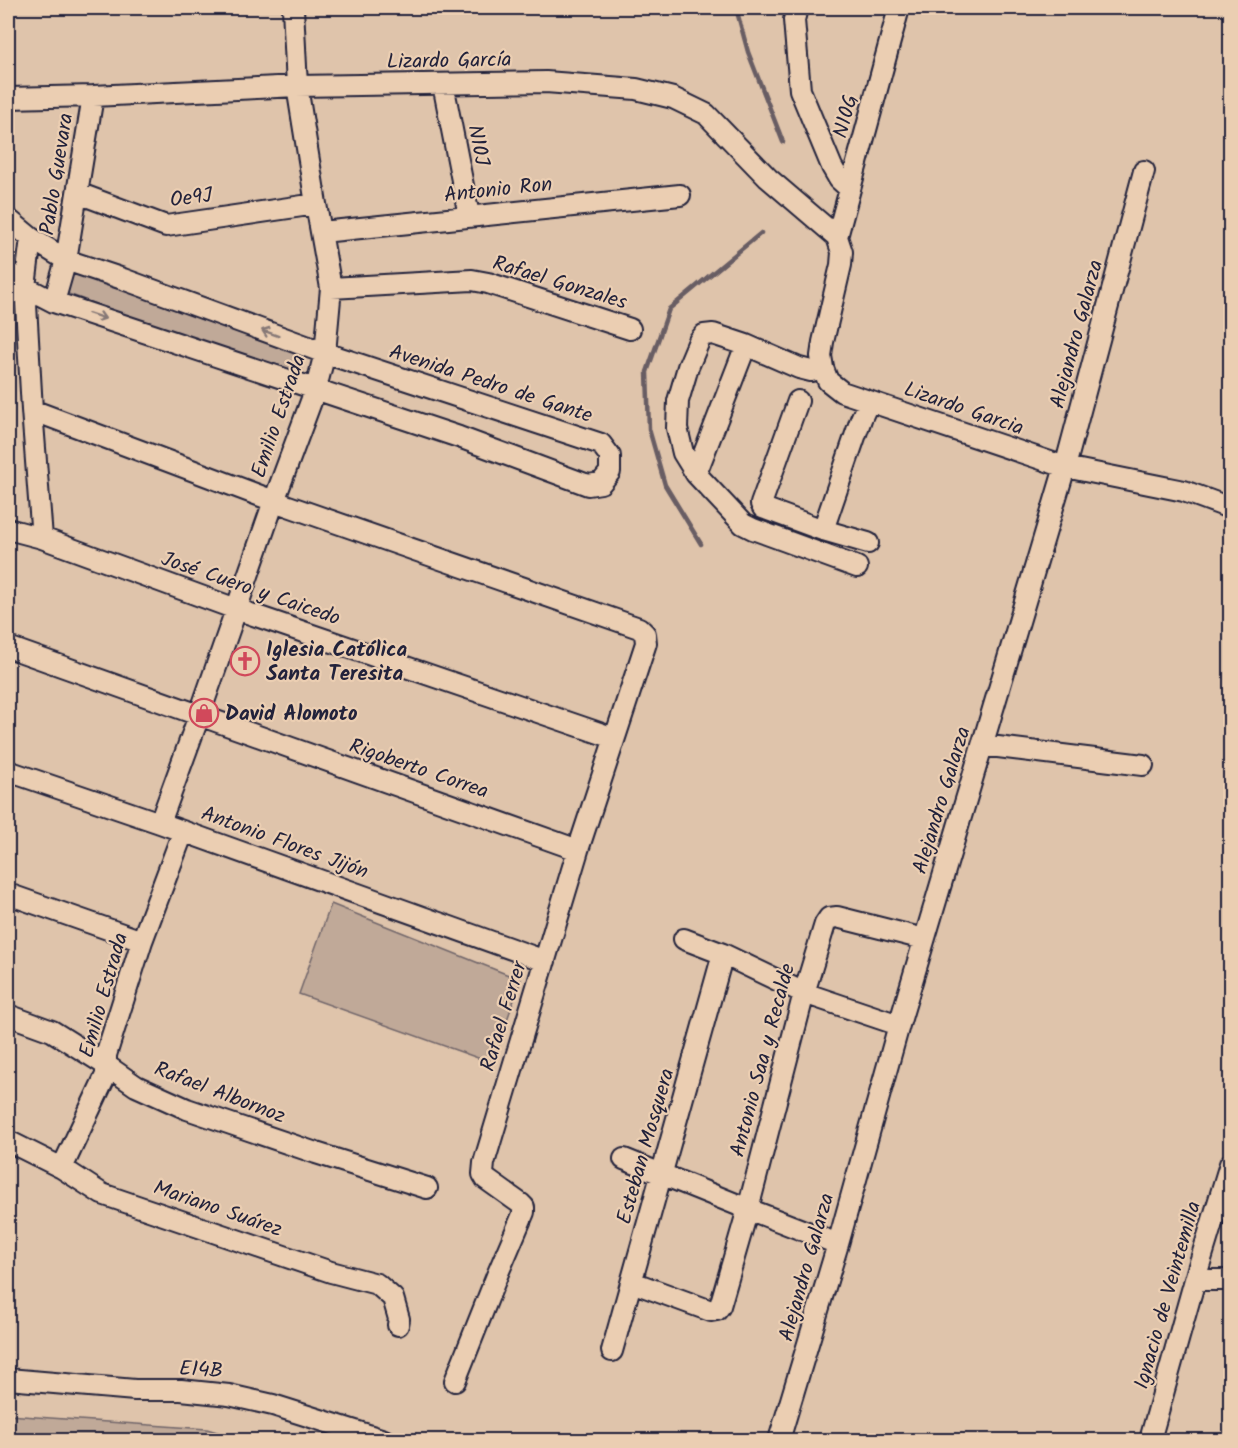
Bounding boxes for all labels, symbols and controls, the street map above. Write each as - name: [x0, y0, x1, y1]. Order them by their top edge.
- street label: Lizardo García: [386, 44, 512, 79]
- street label: N10G: [825, 91, 868, 142]
- street label: Pablo Guevara: [32, 111, 83, 238]
- street label: N10J: [457, 122, 498, 170]
- street label: Antonio Ron: [442, 168, 554, 213]
- street label: Oe9J: [168, 179, 215, 217]
- street label: Rafael Gonzales: [488, 247, 631, 320]
- street label: Alejandro Galarza: [1042, 256, 1113, 412]
- one-way arrow: [87, 311, 106, 322]
- one-way arrow: [261, 327, 280, 338]
- street label: Avenida Pedro de Gante: [385, 336, 597, 433]
- street label: Emilio Estrada: [243, 350, 316, 483]
- street label: Lizardo Garcia: [899, 374, 1028, 445]
- street label: José Cuero y Caicedo: [157, 543, 344, 636]
- place label: Iglesia Católica Santa Teresita: [266, 634, 407, 691]
- church icon: Iglesia Católica Santa Teresita: [229, 645, 261, 677]
- shop icon: David Alomoto: [188, 697, 220, 729]
- place label: David Alomoto: [225, 698, 358, 731]
- street label: Alejandro Galarza: [904, 723, 981, 878]
- street label: Rigoberto Correa: [344, 730, 493, 809]
- street label: Antonio Flores Jijón: [196, 798, 373, 889]
- street label: Emilio Estrada: [71, 929, 138, 1062]
- street label: Rafael Ferrer: [472, 956, 537, 1076]
- street label: Antonio Saa y Recalde: [722, 959, 805, 1161]
- street label: Rafael Albornoz: [149, 1053, 290, 1134]
- street label: Esteban Mosquera: [608, 1065, 684, 1228]
- street label: Mariano Suárez: [149, 1172, 286, 1247]
- street label: Alejandro Galarza: [771, 1189, 844, 1345]
- street label: Ignacio de Veintemilla: [1126, 1197, 1211, 1393]
- street label: E14B: [178, 1353, 224, 1388]

